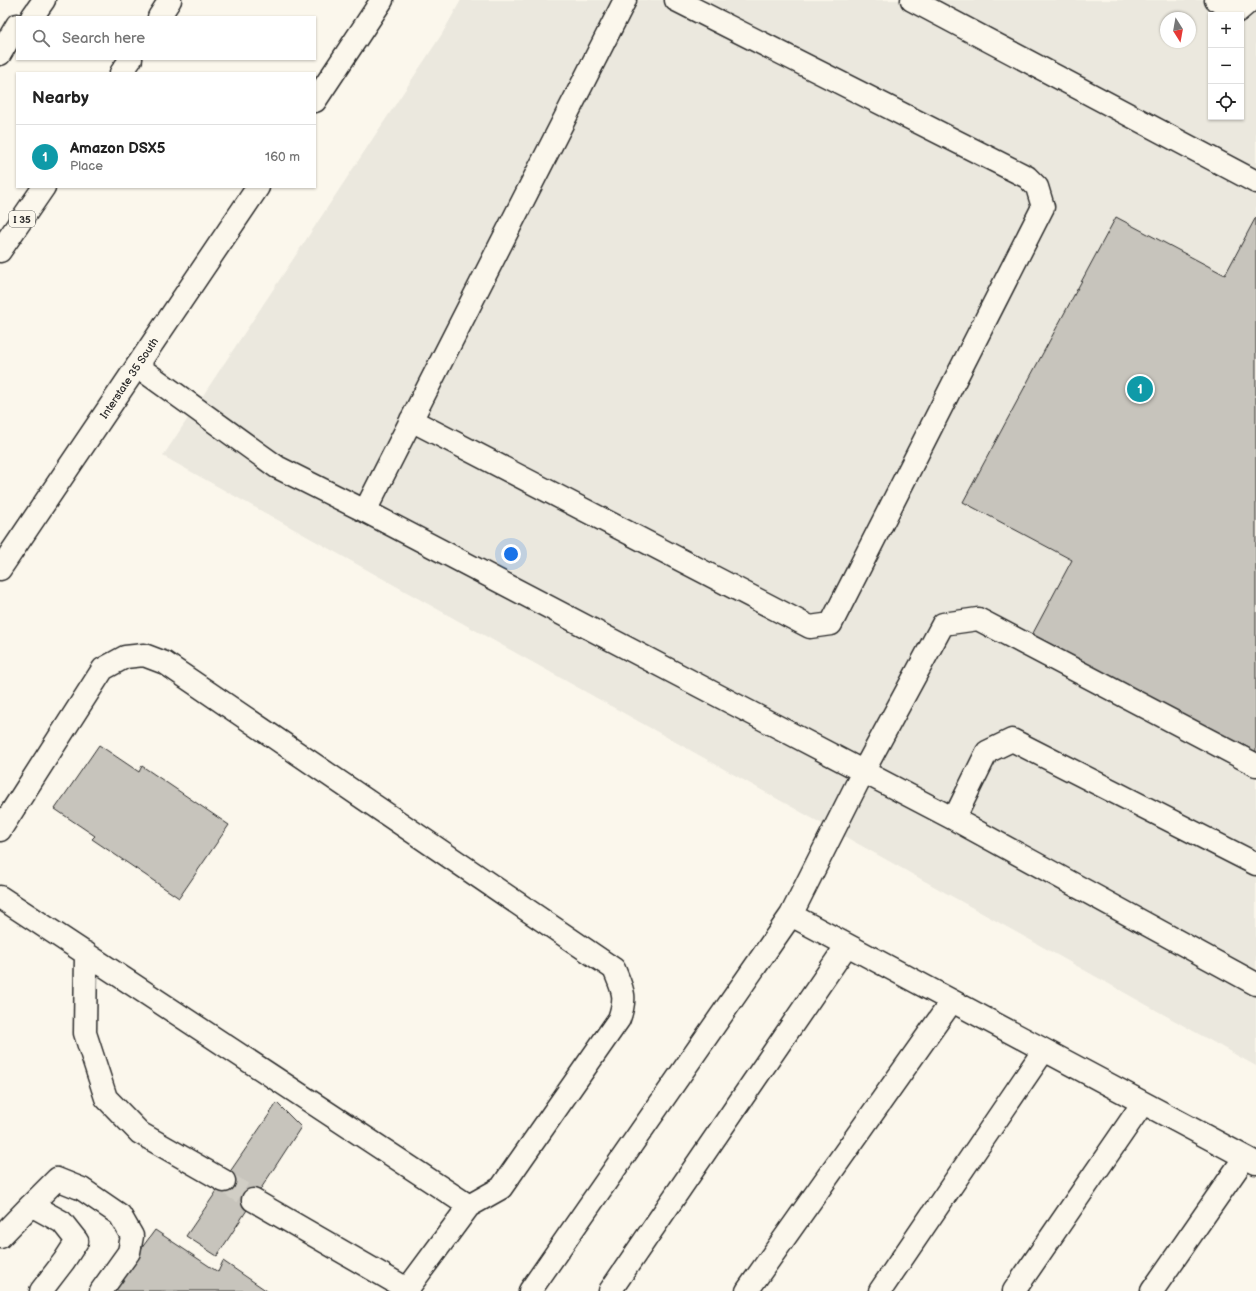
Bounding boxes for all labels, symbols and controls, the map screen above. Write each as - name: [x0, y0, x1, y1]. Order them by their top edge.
- north arrow: [1160, 12, 1196, 48]
- map controls: [1208, 12, 1244, 120]
- button: +: [1208, 12, 1244, 48]
- search box: [16, 16, 316, 60]
- icon: search: [30, 27, 52, 49]
- text: Search here: [62, 29, 145, 48]
- button: −: [1208, 48, 1244, 84]
- button: locate: [1208, 84, 1244, 120]
- text: Nearby: [32, 88, 89, 108]
- text: Amazon DSX5: [70, 139, 165, 158]
- text: 1: [42, 149, 48, 165]
- text: 160 m: [265, 149, 300, 165]
- text: Place: [70, 158, 103, 174]
- road number: I 35: [9, 211, 35, 227]
- street label: Interstate 35 South: [98, 335, 161, 421]
- pin: 1: [1127, 374, 1153, 404]
- your location: [501, 544, 521, 564]

